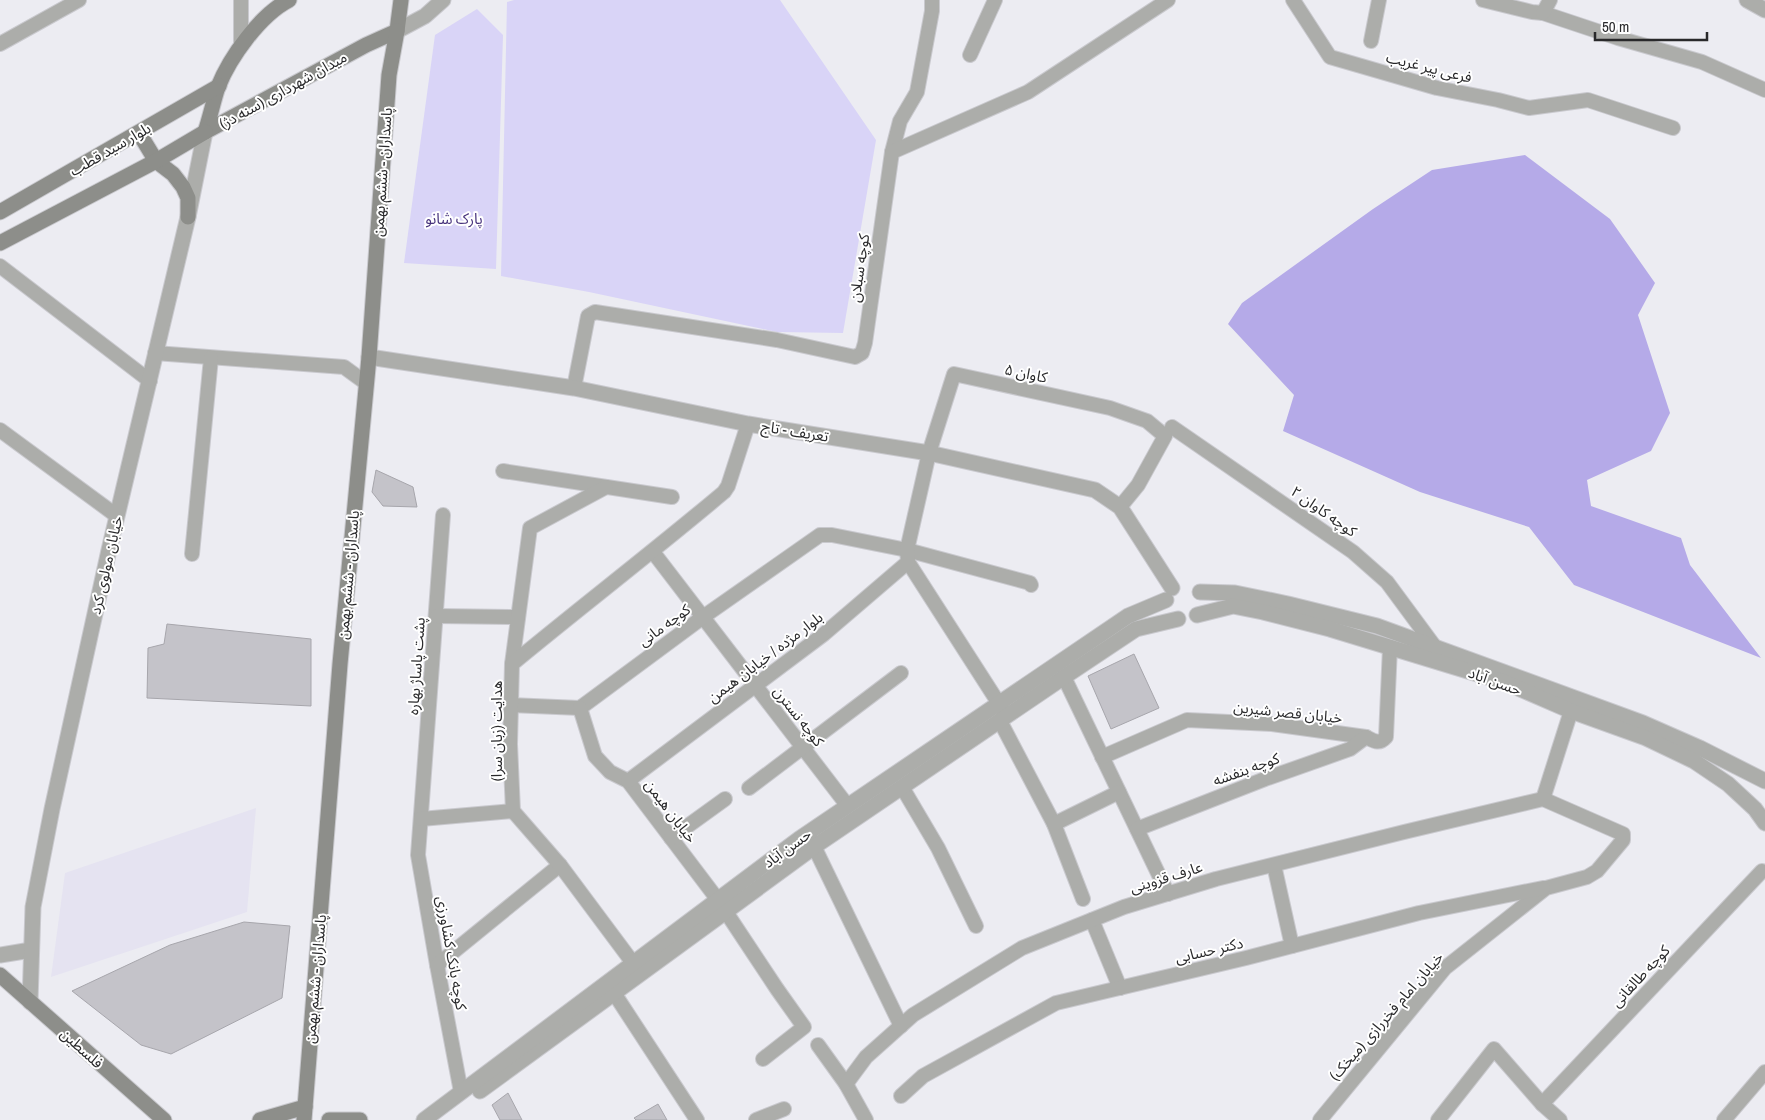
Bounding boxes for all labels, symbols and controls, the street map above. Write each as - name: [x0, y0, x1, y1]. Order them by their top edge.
- scale bar: [1595, 10, 1708, 42]
- text: 50 m: [1602, 16, 1629, 37]
- street label: میدان شهرداری (سنه دژ): [215, 46, 351, 134]
- street label: فرعی پیر غریب: [1384, 46, 1474, 88]
- street label: پاسداران - ششم بهمن: [367, 107, 398, 237]
- street label: بلوار سید قطب: [66, 117, 154, 181]
- park label: پارک شانو: [425, 208, 483, 229]
- street label: کوچه سبلان: [844, 232, 874, 304]
- street label: کاوان ۵: [1003, 358, 1050, 388]
- street label: تعریف - تاج: [759, 415, 830, 449]
- street label: کوچه کاوان ۲: [1287, 481, 1362, 542]
- street label: پاسداران - ششم بهمن: [332, 509, 365, 641]
- street label: خیابان مولوی کرد: [84, 514, 128, 616]
- street label: کوچه مانی: [634, 598, 695, 651]
- street label: بلوار مژده / خیابان هیمن: [703, 607, 827, 707]
- street label: پشت پاساژ بهاره: [402, 616, 430, 716]
- street label: حسن آباد: [1466, 662, 1525, 700]
- street label: هدایت (زبان سرا): [486, 681, 507, 781]
- street label: کوچه نسترن: [769, 681, 830, 751]
- street label: خیابان قصر شیرین: [1232, 696, 1344, 728]
- street label: کوچه بنفشه: [1210, 747, 1283, 791]
- street label: خیابان هیمن: [640, 775, 702, 847]
- street label: حسن آباد: [759, 823, 816, 873]
- street label: عارف قزوینی: [1127, 856, 1205, 898]
- street label: کوچه بانک کشاورزی: [432, 894, 473, 1013]
- street label: پاسداران - ششم بهمن: [299, 913, 332, 1045]
- street label: دکتر حسابی: [1173, 932, 1245, 968]
- street label: کوچه طالقانی: [1606, 940, 1675, 1012]
- street label: خیابان امام فخررازی (میخک): [1324, 947, 1449, 1086]
- street label: فلسطین: [56, 1023, 108, 1073]

